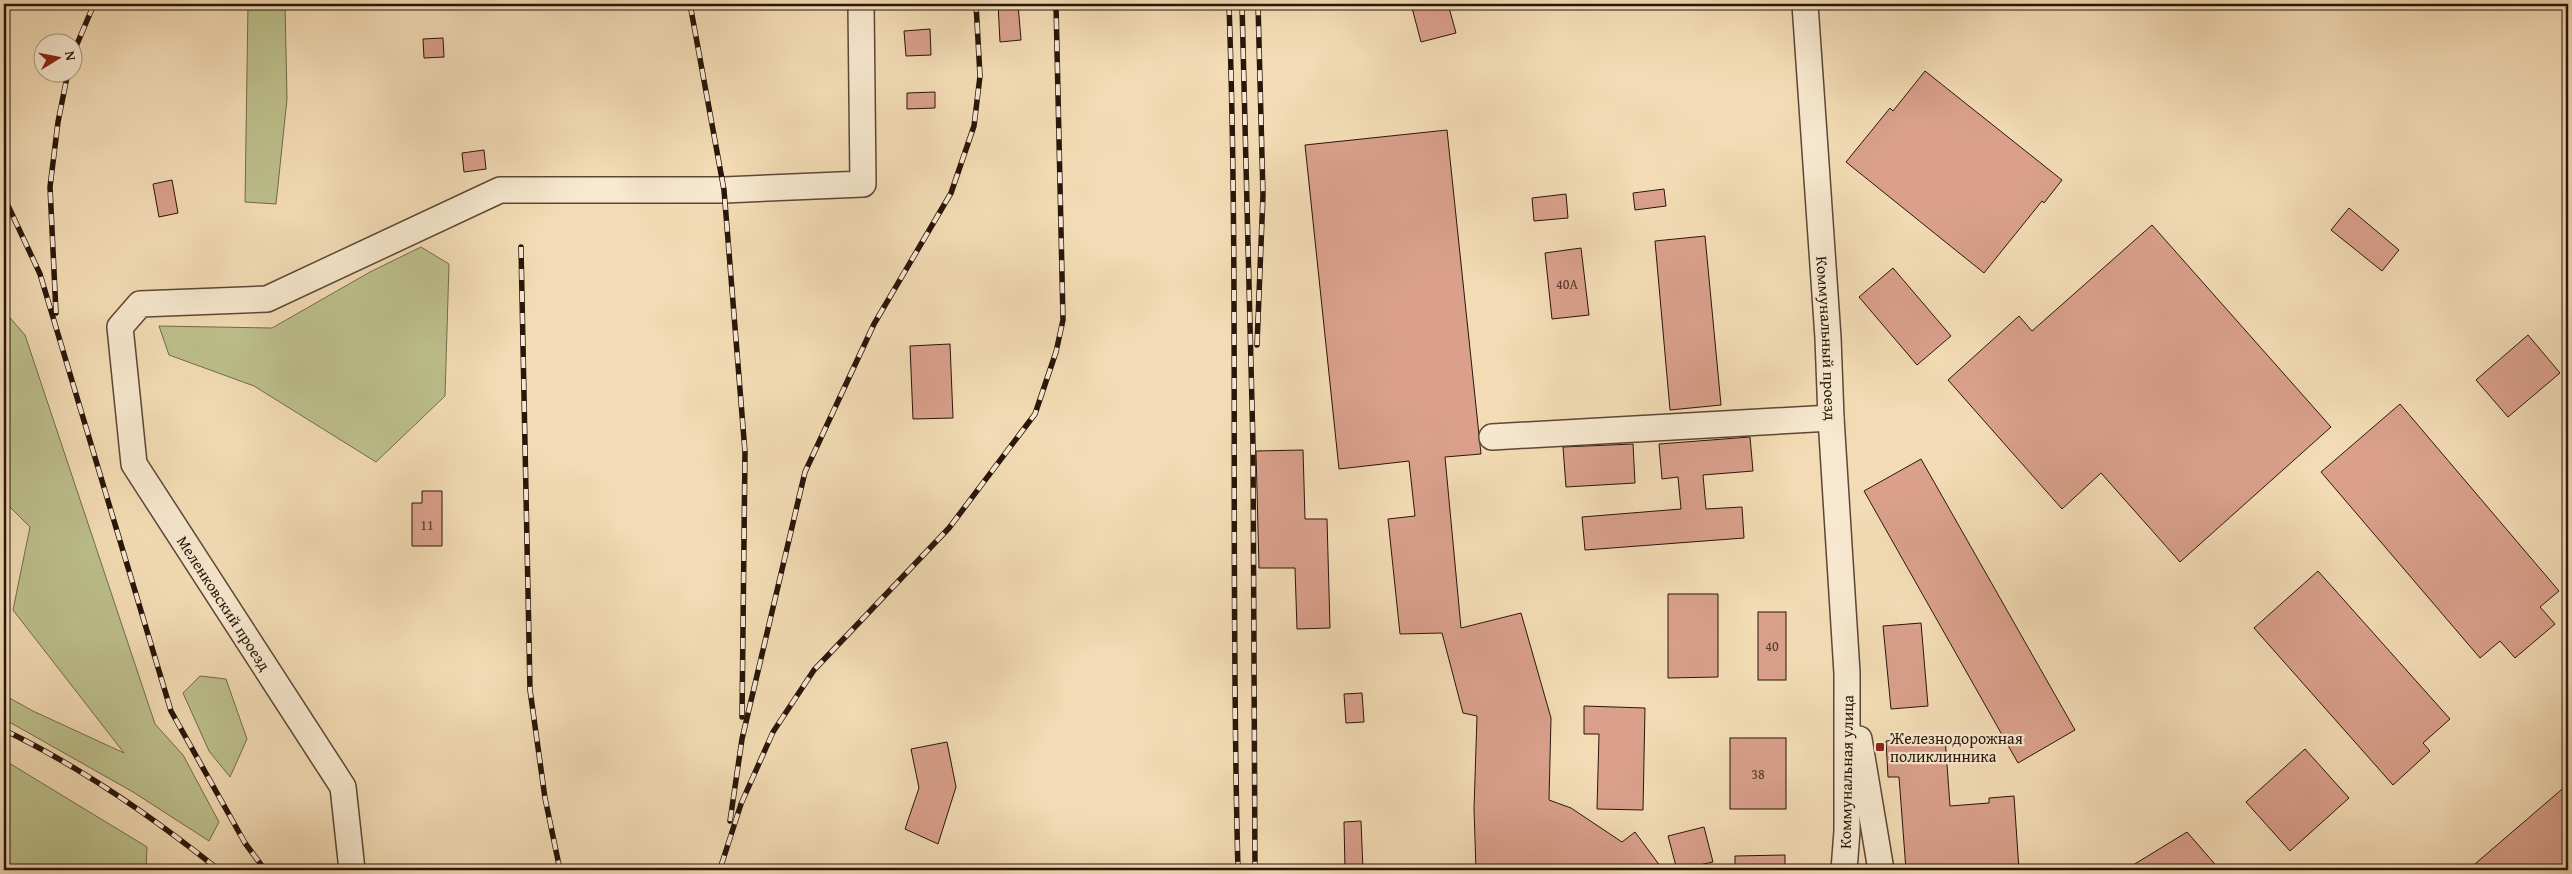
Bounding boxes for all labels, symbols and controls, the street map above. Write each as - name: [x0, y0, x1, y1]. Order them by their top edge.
- north arrow: [32, 32, 82, 82]
- text: N: [60, 49, 82, 63]
- street label: Коммунальный проезд: [1810, 255, 1843, 421]
- house number: 40А: [1556, 274, 1578, 294]
- house number: 11: [420, 515, 434, 535]
- street label: Меленковский проезд: [171, 531, 277, 676]
- house number: 40: [1765, 636, 1779, 656]
- street label: Коммунальная улица: [1833, 694, 1859, 849]
- place label: Железнодорожная поликлинника: [1889, 726, 2023, 768]
- marker: Железнодорожная поликлинника: [1874, 741, 1886, 753]
- house number: 38: [1751, 764, 1765, 784]

